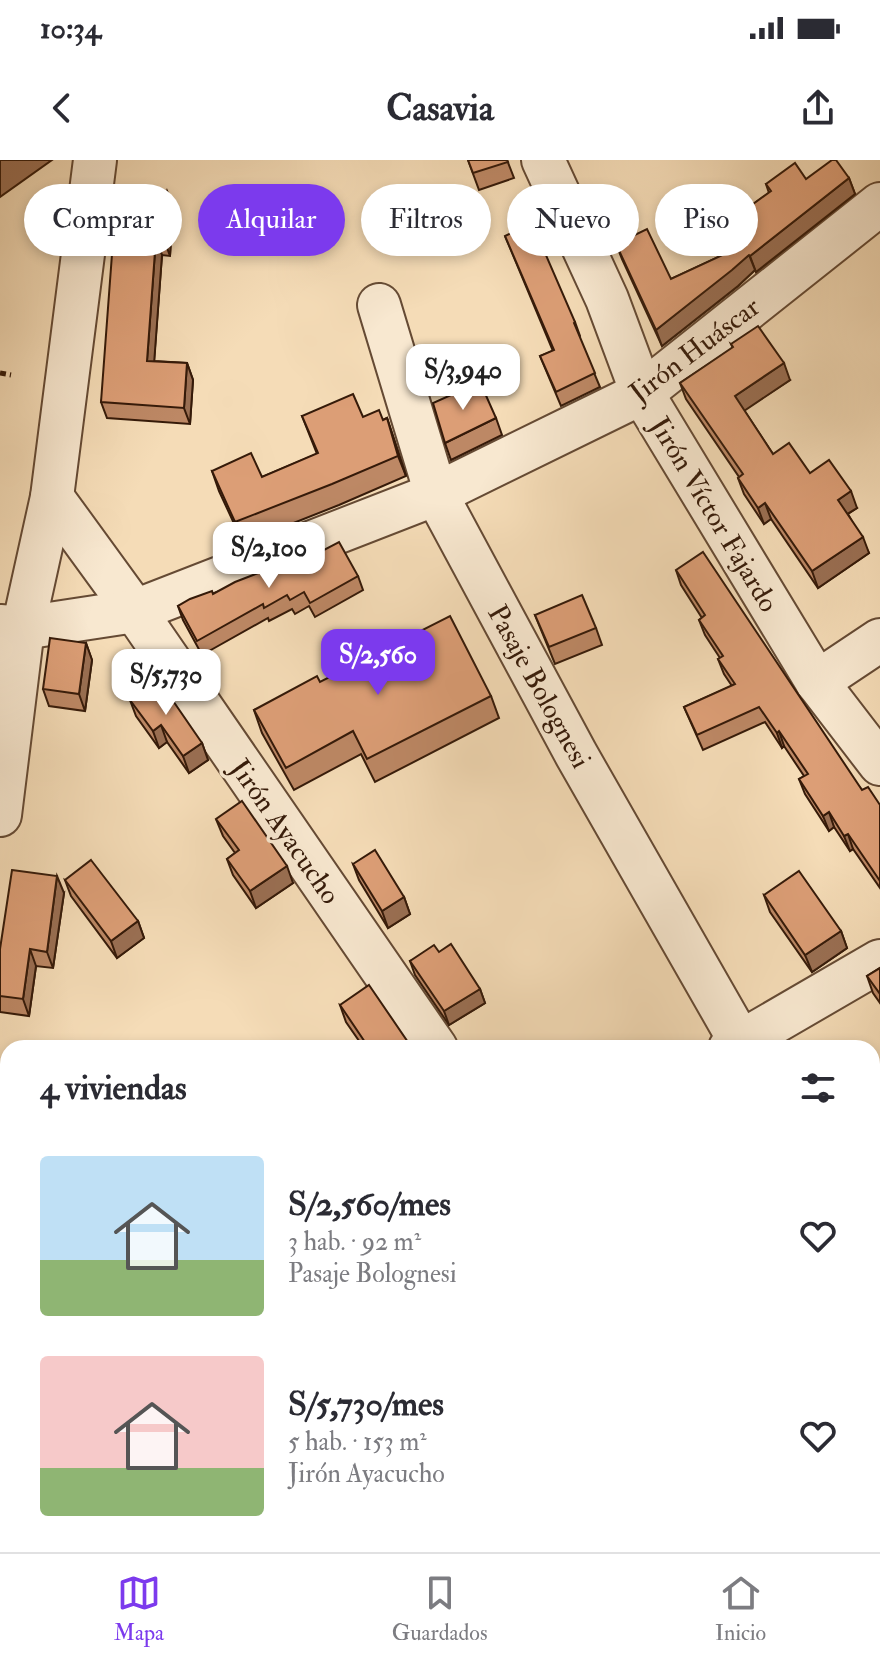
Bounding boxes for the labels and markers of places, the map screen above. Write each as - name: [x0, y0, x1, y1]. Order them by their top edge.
- pin: S/3,940: [389, 344, 537, 412]
- pin: S/2,100: [195, 522, 343, 590]
- pin: S/2,560: [304, 629, 452, 697]
- pin: S/5,730: [92, 649, 240, 717]

